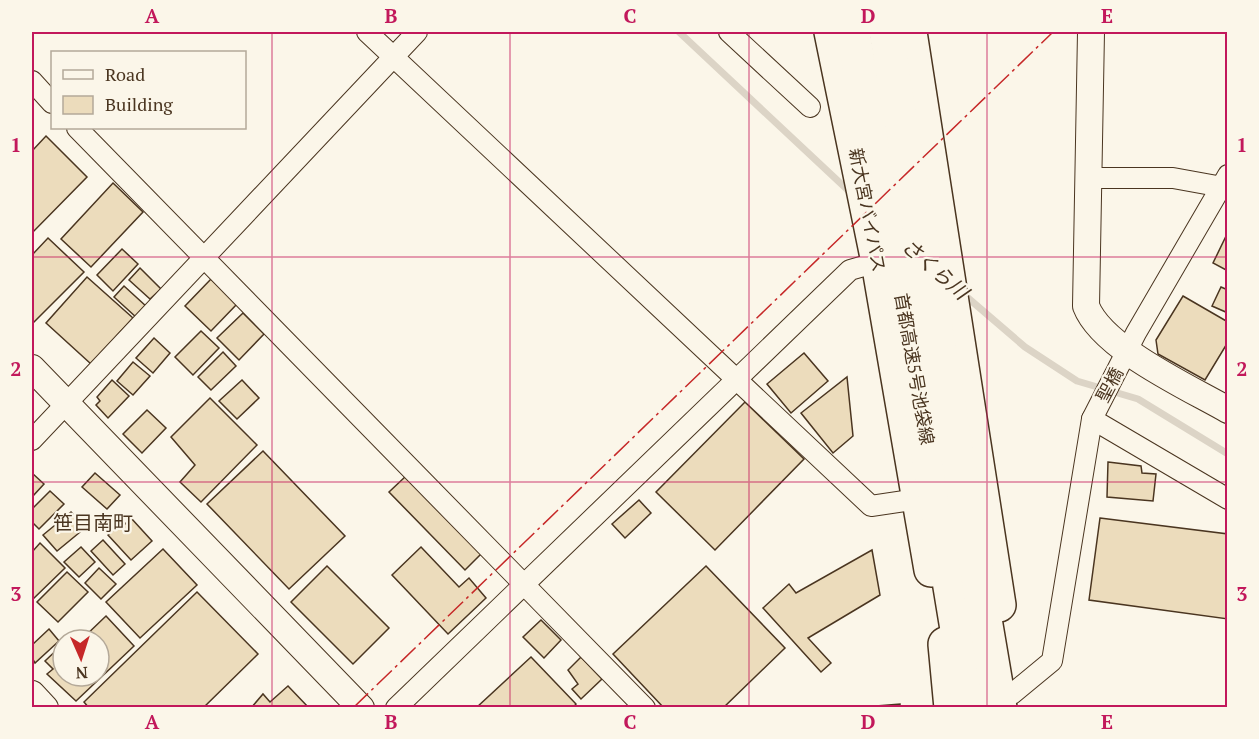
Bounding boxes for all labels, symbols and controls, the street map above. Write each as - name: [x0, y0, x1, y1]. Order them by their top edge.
- text: A: [145, 2, 160, 29]
- text: B: [385, 2, 398, 29]
- text: C: [623, 2, 637, 29]
- text: D: [861, 2, 875, 29]
- text: E: [1101, 2, 1113, 29]
- legend: [51, 51, 246, 129]
- text: Road: [105, 62, 145, 86]
- text: Building: [105, 92, 173, 116]
- text: 1: [10, 131, 22, 158]
- text: 1: [1236, 131, 1248, 158]
- street label: 新大宮バイパス: [844, 146, 892, 274]
- water label: さくら川: [896, 232, 976, 306]
- street label: 首都高速5号池袋線: [890, 291, 940, 447]
- text: 2: [10, 355, 22, 382]
- text: 2: [1236, 355, 1248, 382]
- street label: 聖橋: [1090, 363, 1128, 406]
- district label: 笹目南町: [53, 509, 133, 536]
- text: 3: [10, 580, 22, 607]
- text: 3: [1236, 580, 1248, 607]
- north arrow: [51, 628, 111, 688]
- text: N: [75, 662, 88, 684]
- text: A: [145, 708, 160, 735]
- text: B: [385, 708, 398, 735]
- text: C: [623, 708, 637, 735]
- text: D: [861, 708, 875, 735]
- text: E: [1101, 708, 1113, 735]

